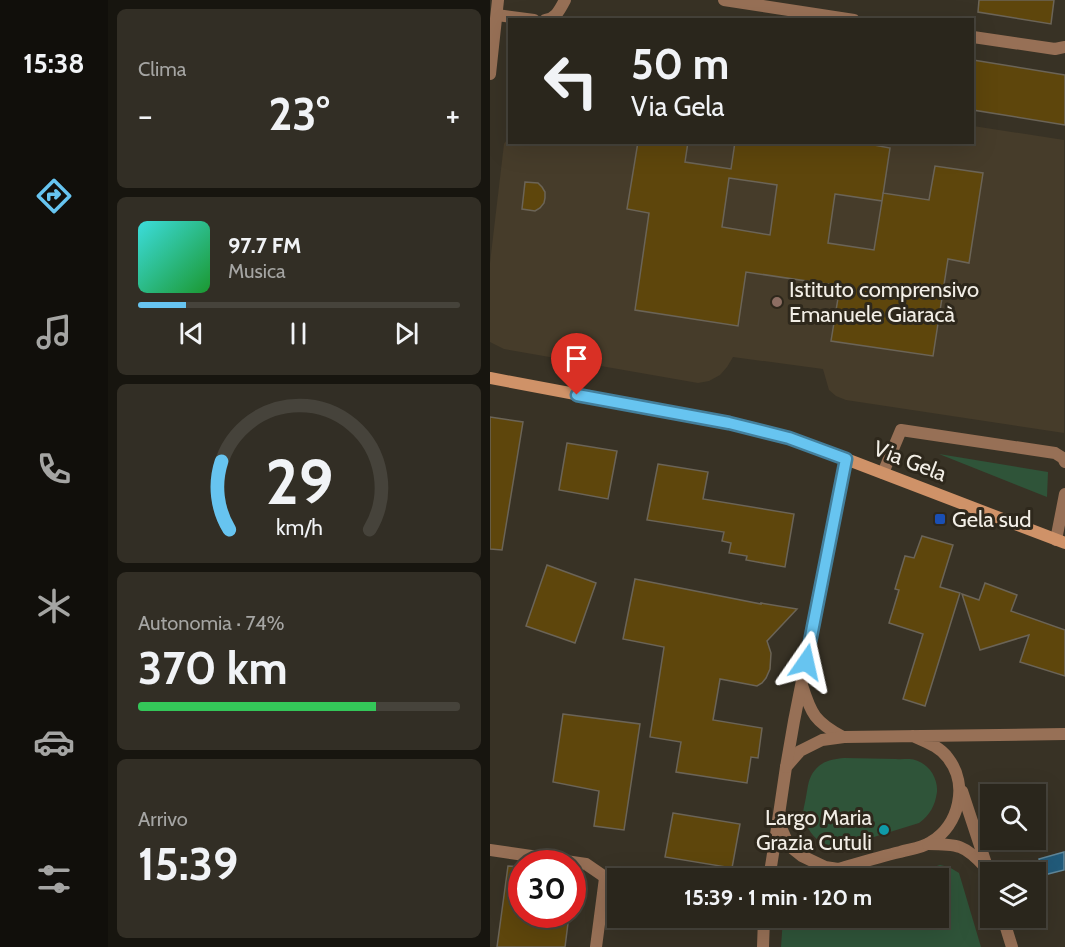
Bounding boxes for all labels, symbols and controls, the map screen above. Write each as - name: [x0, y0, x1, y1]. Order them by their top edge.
- text: 50 m: [631, 38, 729, 90]
- icon: left: [532, 42, 610, 120]
- text: 15:38: [23, 47, 85, 80]
- text: Clima: [138, 57, 186, 81]
- text: 23°: [268, 87, 330, 141]
- text: Via Gela: [631, 90, 725, 123]
- text: −: [138, 95, 153, 135]
- text: +: [445, 95, 460, 135]
- icon: directions: [33, 175, 75, 217]
- text: 97.7 FM: [228, 232, 301, 259]
- text: Musica: [228, 259, 286, 283]
- place label: Istituto comprensivo Emanuele Giaracà: [789, 276, 979, 328]
- marker: Istituto comprensivo Emanuele Giaracà: [770, 295, 784, 309]
- icon: music: [33, 311, 75, 353]
- icon: previous: [175, 317, 208, 350]
- icon: pause: [282, 317, 315, 350]
- icon: next: [390, 317, 423, 350]
- pin: [551, 333, 602, 395]
- icon: arrive: [560, 342, 593, 375]
- street label: Via Gela: [870, 435, 951, 487]
- text: 29: [265, 445, 333, 521]
- icon: phone: [33, 448, 75, 490]
- place label: Gela sud: [952, 506, 1032, 533]
- marker: Gela sud: [933, 512, 947, 526]
- text: km/h: [276, 515, 322, 541]
- icon: climate: [33, 585, 75, 627]
- text: Autonomia · 74%: [138, 611, 284, 635]
- position arrow: [774, 630, 838, 694]
- text: 370 km: [138, 641, 288, 695]
- icon: car: [33, 721, 75, 763]
- map controls: [980, 784, 1046, 928]
- button: search: [980, 784, 1046, 850]
- place label: Largo Maria Grazia Cutuli: [756, 804, 872, 856]
- text: Arrivo: [138, 807, 188, 831]
- marker: Largo Maria Grazia Cutuli: [877, 823, 891, 837]
- text: 15:39: [138, 837, 238, 891]
- speed limit sign: 30: [508, 850, 586, 928]
- icon: filters: [33, 858, 75, 900]
- button: layers: [980, 862, 1046, 928]
- text: 15:39 · 1 min · 120 m: [684, 884, 872, 911]

